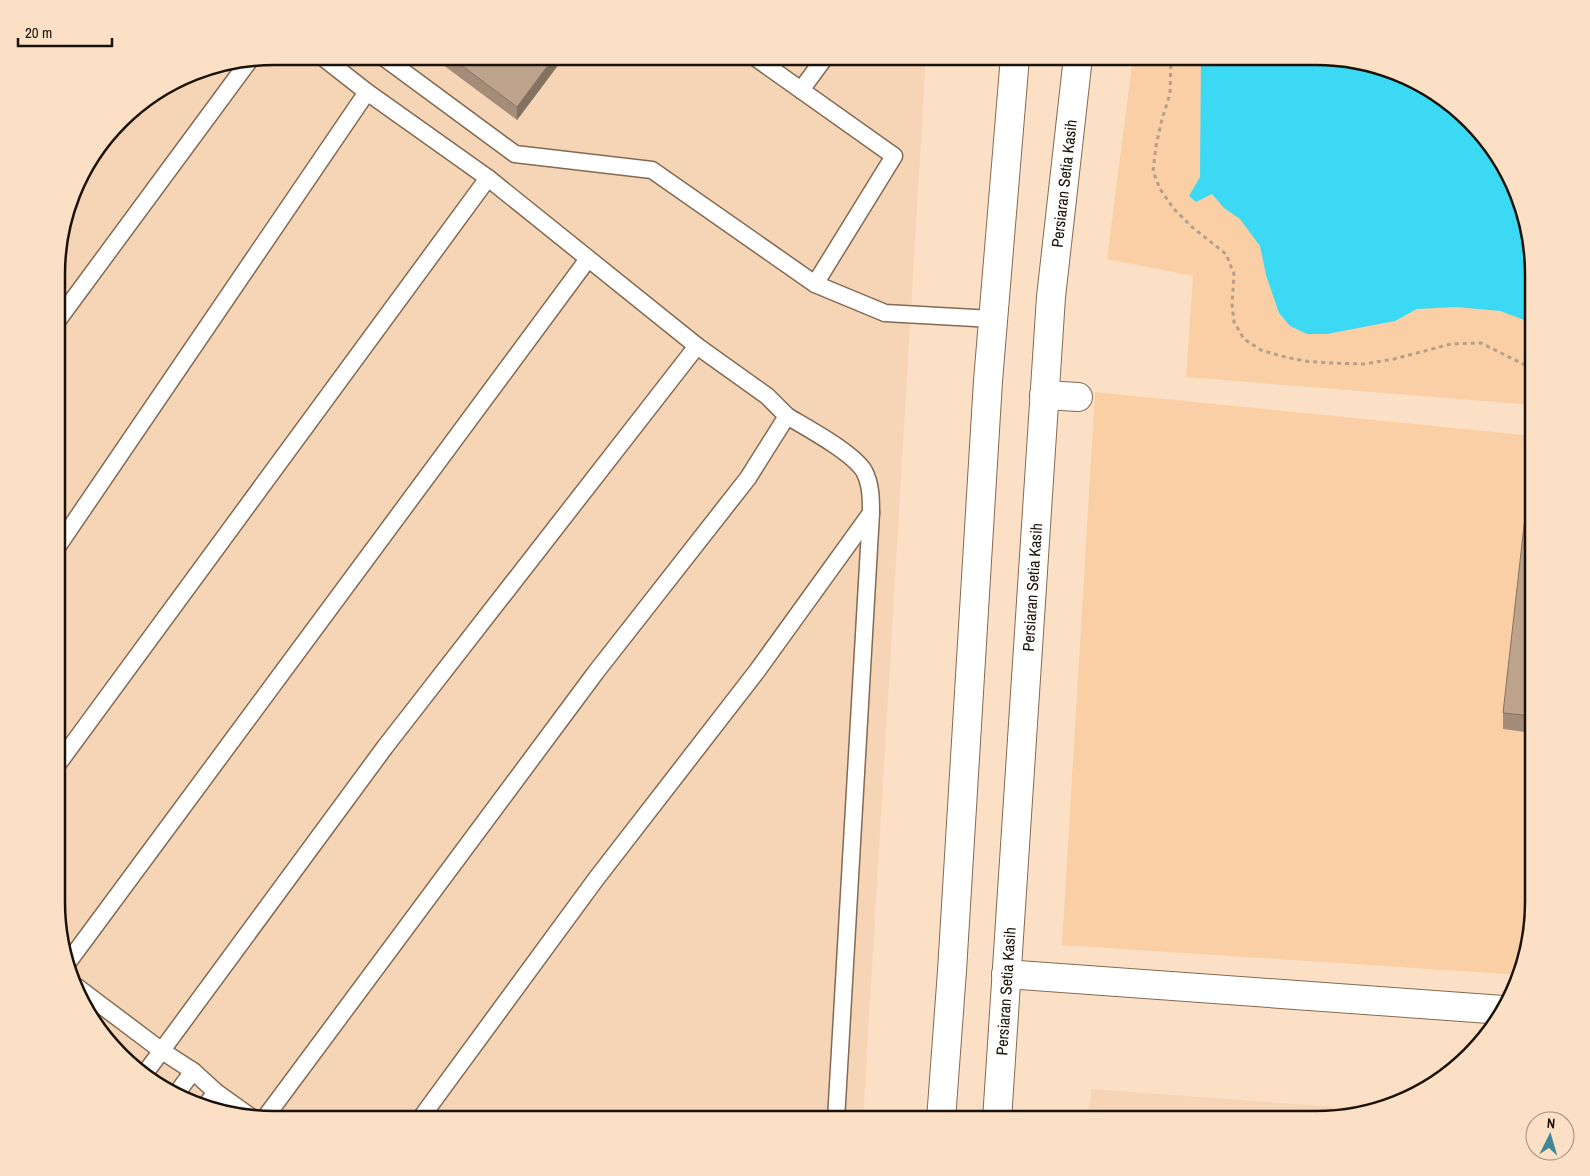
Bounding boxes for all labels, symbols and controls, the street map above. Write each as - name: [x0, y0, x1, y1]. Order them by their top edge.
- scale bar: [18, 15, 111, 47]
- text: 20 m: [25, 22, 52, 43]
- street label: Persiaran Setia Kasih: [1046, 118, 1082, 249]
- street label: Persiaran Setia Kasih: [1017, 522, 1047, 652]
- street label: Persiaran Setia Kasih: [990, 926, 1021, 1056]
- north arrow: [1525, 1111, 1575, 1161]
- text: N: [1546, 1114, 1556, 1132]

